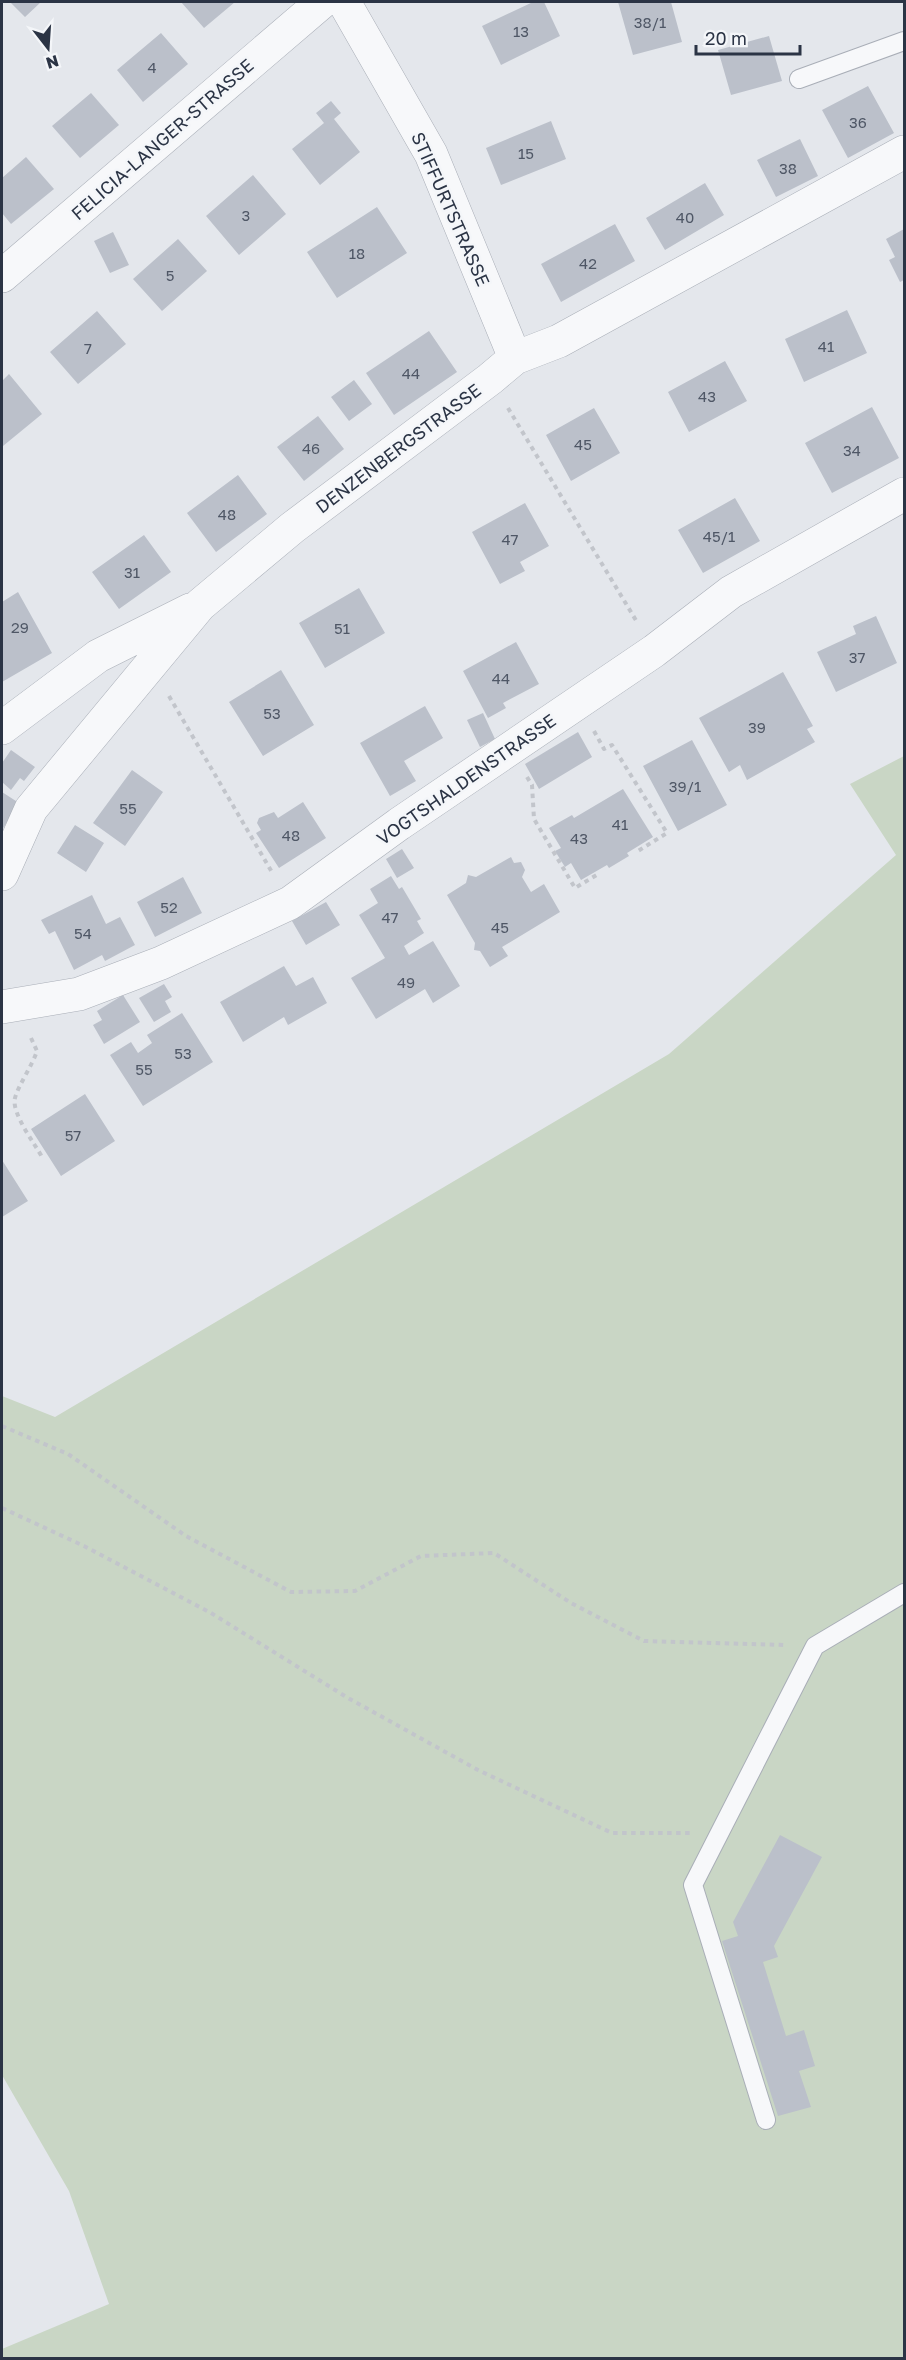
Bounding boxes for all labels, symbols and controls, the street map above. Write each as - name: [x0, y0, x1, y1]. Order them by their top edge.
- house number: 38/1: [634, 13, 666, 31]
- north arrow: [18, 18, 78, 78]
- scale bar: [696, 18, 800, 56]
- house number: 13: [513, 22, 529, 40]
- text: 20 m: [705, 27, 747, 49]
- text: N: [44, 51, 61, 74]
- street label: FELICIA-LANGER-STRASSE: [66, 54, 258, 224]
- house number: 4: [147, 58, 157, 76]
- house number: 36: [849, 113, 867, 131]
- street label: STIFFURTSTRASSE: [407, 129, 495, 289]
- house number: 15: [518, 144, 534, 162]
- house number: 38: [779, 159, 797, 177]
- house number: 3: [242, 206, 250, 224]
- house number: 40: [676, 208, 694, 226]
- house number: 18: [349, 244, 365, 262]
- house number: 42: [579, 254, 597, 272]
- house number: 5: [166, 266, 174, 284]
- house number: 41: [818, 337, 834, 355]
- house number: 7: [84, 339, 92, 357]
- house number: 44: [402, 364, 420, 382]
- street label: DENZENBERGSTRASSE: [311, 379, 485, 517]
- house number: 43: [698, 387, 716, 405]
- house number: 45: [574, 435, 592, 453]
- house number: 46: [302, 439, 320, 457]
- house number: 34: [843, 441, 861, 459]
- house number: 48: [218, 505, 236, 523]
- house number: 45/1: [703, 527, 735, 545]
- house number: 47: [501, 530, 519, 548]
- house number: 31: [124, 563, 140, 581]
- house number: 29: [11, 618, 29, 636]
- house number: 51: [334, 619, 350, 637]
- house number: 37: [849, 648, 865, 666]
- house number: 44: [492, 669, 510, 687]
- house number: 53: [263, 704, 281, 722]
- street label: VOGTSHALDENSTRASSE: [372, 709, 560, 849]
- house number: 39: [748, 718, 766, 736]
- house number: 39/1: [669, 777, 701, 795]
- house number: 55: [119, 799, 137, 817]
- house number: 41: [612, 815, 628, 833]
- house number: 48: [282, 826, 300, 844]
- house number: 43: [570, 829, 588, 847]
- house number: 52: [160, 898, 178, 916]
- house number: 47: [381, 908, 399, 926]
- house number: 45: [491, 918, 509, 936]
- house number: 54: [74, 924, 92, 942]
- house number: 49: [397, 973, 415, 991]
- house number: 53: [174, 1044, 192, 1062]
- house number: 55: [135, 1060, 153, 1078]
- house number: 57: [65, 1126, 81, 1144]

